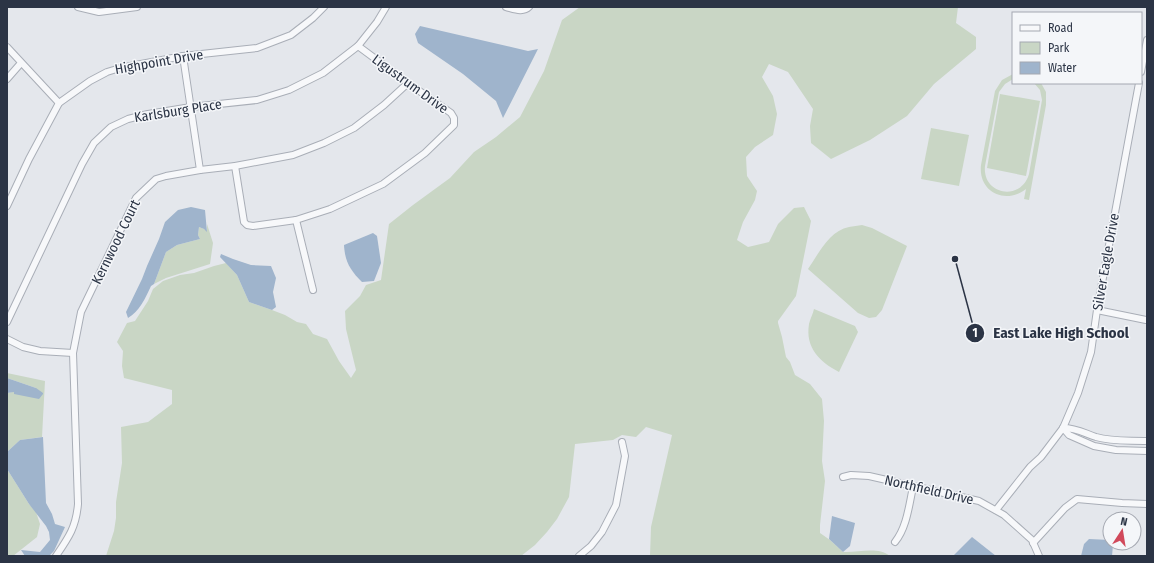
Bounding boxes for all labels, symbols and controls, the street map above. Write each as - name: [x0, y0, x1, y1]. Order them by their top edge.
- legend: [1012, 12, 1142, 84]
- text: Road: [1048, 21, 1073, 35]
- text: Park: [1048, 41, 1070, 55]
- street label: Highpoint Drive: [114, 46, 204, 78]
- street label: Ligustrum Drive: [369, 51, 451, 117]
- text: Water: [1048, 61, 1077, 75]
- street label: Karlsburg Place: [133, 96, 223, 126]
- street label: Kernwood Court: [88, 197, 144, 287]
- street label: Silver Eagle Drive: [1089, 212, 1123, 312]
- callout: East Lake High School: [965, 319, 1137, 346]
- text: East Lake High School: [993, 324, 1130, 342]
- text: 1: [972, 326, 978, 340]
- street label: Northfield Drive: [883, 471, 975, 509]
- north arrow: [1102, 511, 1142, 551]
- text: N: [1119, 515, 1129, 529]

